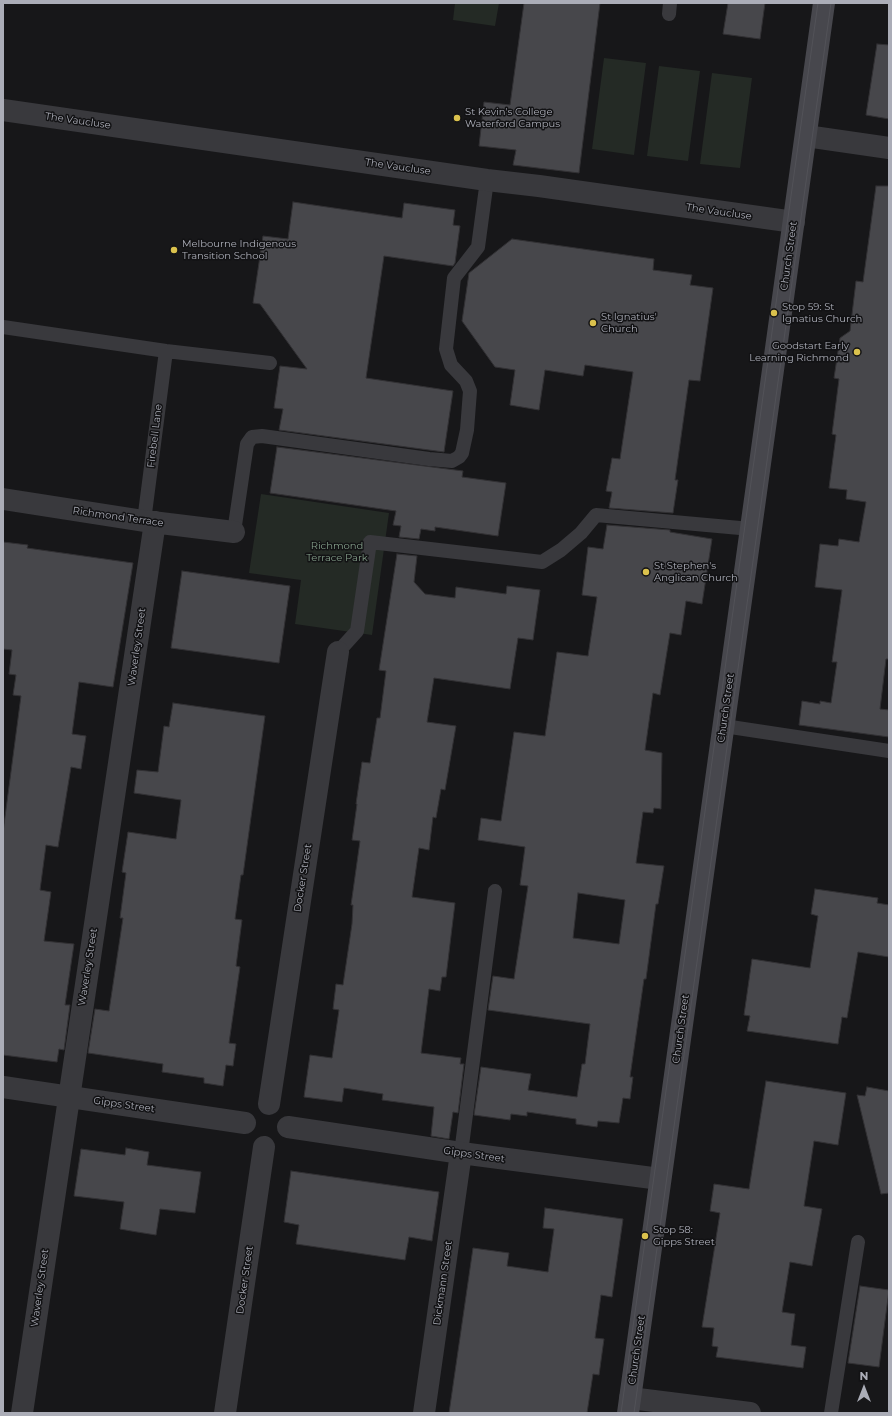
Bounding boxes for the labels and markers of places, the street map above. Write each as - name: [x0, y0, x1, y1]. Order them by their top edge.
- place label: St Kevin's College Waterford Campus: [465, 106, 560, 130]
- marker: St Kevin's College Waterford Campus: [452, 113, 462, 123]
- place label: Melbourne Indigenous Transition School: [182, 238, 296, 262]
- marker: Melbourne Indigenous Transition School: [169, 245, 179, 255]
- place label: Stop 59: St Ignatius Church: [782, 301, 862, 324]
- marker: Stop 59: St Ignatius Church: [769, 308, 779, 318]
- place label: St Ignatius' Church: [601, 311, 657, 334]
- marker: St Ignatius' Church: [588, 318, 598, 328]
- place label: Goodstart Early Learning Richmond: [749, 340, 849, 364]
- marker: Goodstart Early Learning Richmond: [852, 347, 862, 357]
- place label: St Stephen's Anglican Church: [654, 560, 738, 584]
- marker: St Stephen's Anglican Church: [641, 567, 651, 577]
- place label: Stop 58: Gipps Street: [653, 1224, 715, 1248]
- marker: Stop 58: Gipps Street: [640, 1231, 650, 1241]

